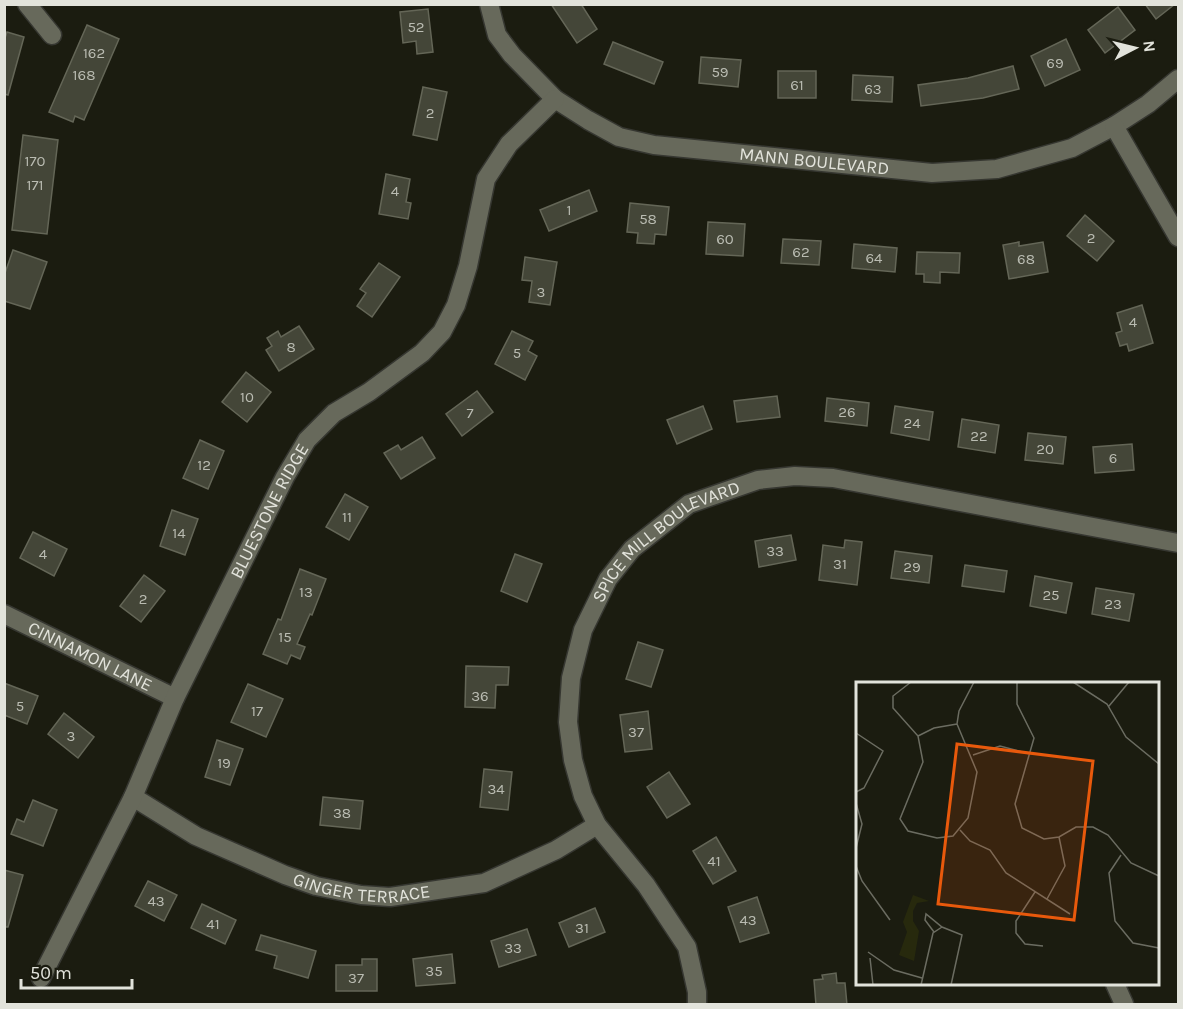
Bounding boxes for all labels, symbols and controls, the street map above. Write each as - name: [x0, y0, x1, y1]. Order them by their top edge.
- house number: 52: [407, 18, 425, 36]
- north arrow: [1105, 18, 1165, 78]
- text: N: [1139, 39, 1160, 53]
- house number: 162: [83, 44, 105, 62]
- house number: 69: [1046, 54, 1064, 72]
- house number: 59: [711, 63, 729, 81]
- house number: 168: [73, 66, 95, 84]
- house number: 61: [790, 76, 804, 94]
- house number: 63: [864, 80, 882, 98]
- house number: 2: [426, 104, 434, 122]
- street label: MANN BOULEVARD: [738, 143, 890, 180]
- house number: 170: [25, 152, 46, 170]
- house number: 171: [27, 176, 43, 194]
- house number: 4: [391, 182, 400, 200]
- house number: 1: [567, 201, 571, 219]
- house number: 58: [639, 210, 657, 228]
- house number: 2: [1087, 229, 1095, 247]
- house number: 60: [716, 230, 734, 248]
- house number: 62: [792, 243, 810, 261]
- house number: 64: [866, 249, 883, 267]
- house number: 68: [1017, 250, 1035, 268]
- house number: 3: [537, 283, 545, 301]
- house number: 4: [1129, 313, 1138, 331]
- house number: 8: [286, 338, 296, 356]
- house number: 5: [513, 344, 521, 362]
- house number: 10: [240, 388, 254, 406]
- house number: 26: [838, 403, 856, 421]
- house number: 7: [466, 404, 474, 422]
- house number: 24: [903, 414, 921, 432]
- house number: 22: [970, 427, 988, 445]
- street label: BLUESTONE RIDGE: [225, 439, 314, 582]
- house number: 20: [1036, 440, 1054, 458]
- house number: 6: [1109, 449, 1117, 467]
- house number: 12: [197, 456, 211, 474]
- street label: SPICE MILL BOULEVARD: [587, 476, 743, 606]
- house number: 11: [342, 508, 352, 526]
- house number: 14: [172, 524, 186, 542]
- house number: 33: [766, 542, 784, 560]
- house number: 4: [39, 545, 48, 563]
- house number: 31: [833, 555, 847, 573]
- house number: 29: [903, 558, 921, 576]
- house number: 13: [299, 583, 313, 601]
- house number: 25: [1042, 586, 1060, 604]
- house number: 2: [139, 590, 147, 608]
- house number: 23: [1104, 595, 1122, 613]
- street label: CINNAMON LANE: [24, 617, 156, 696]
- house number: 15: [278, 628, 292, 646]
- inset map: [856, 682, 1159, 985]
- house number: 36: [471, 687, 489, 705]
- house number: 5: [16, 697, 24, 715]
- house number: 17: [251, 702, 263, 720]
- house number: 37: [628, 723, 644, 741]
- house number: 3: [67, 727, 75, 745]
- house number: 19: [217, 754, 231, 772]
- house number: 34: [487, 780, 505, 798]
- house number: 38: [333, 804, 351, 822]
- house number: 41: [707, 852, 721, 870]
- street label: GINGER TERRACE: [290, 868, 431, 908]
- house number: 43: [147, 892, 165, 910]
- house number: 43: [739, 911, 757, 929]
- house number: 41: [206, 915, 220, 933]
- house number: 31: [575, 919, 589, 937]
- house number: 33: [504, 939, 522, 957]
- scale bar: [21, 952, 132, 990]
- text: 50 m: [30, 962, 72, 984]
- house number: 35: [425, 962, 443, 980]
- house number: 37: [348, 969, 364, 987]

